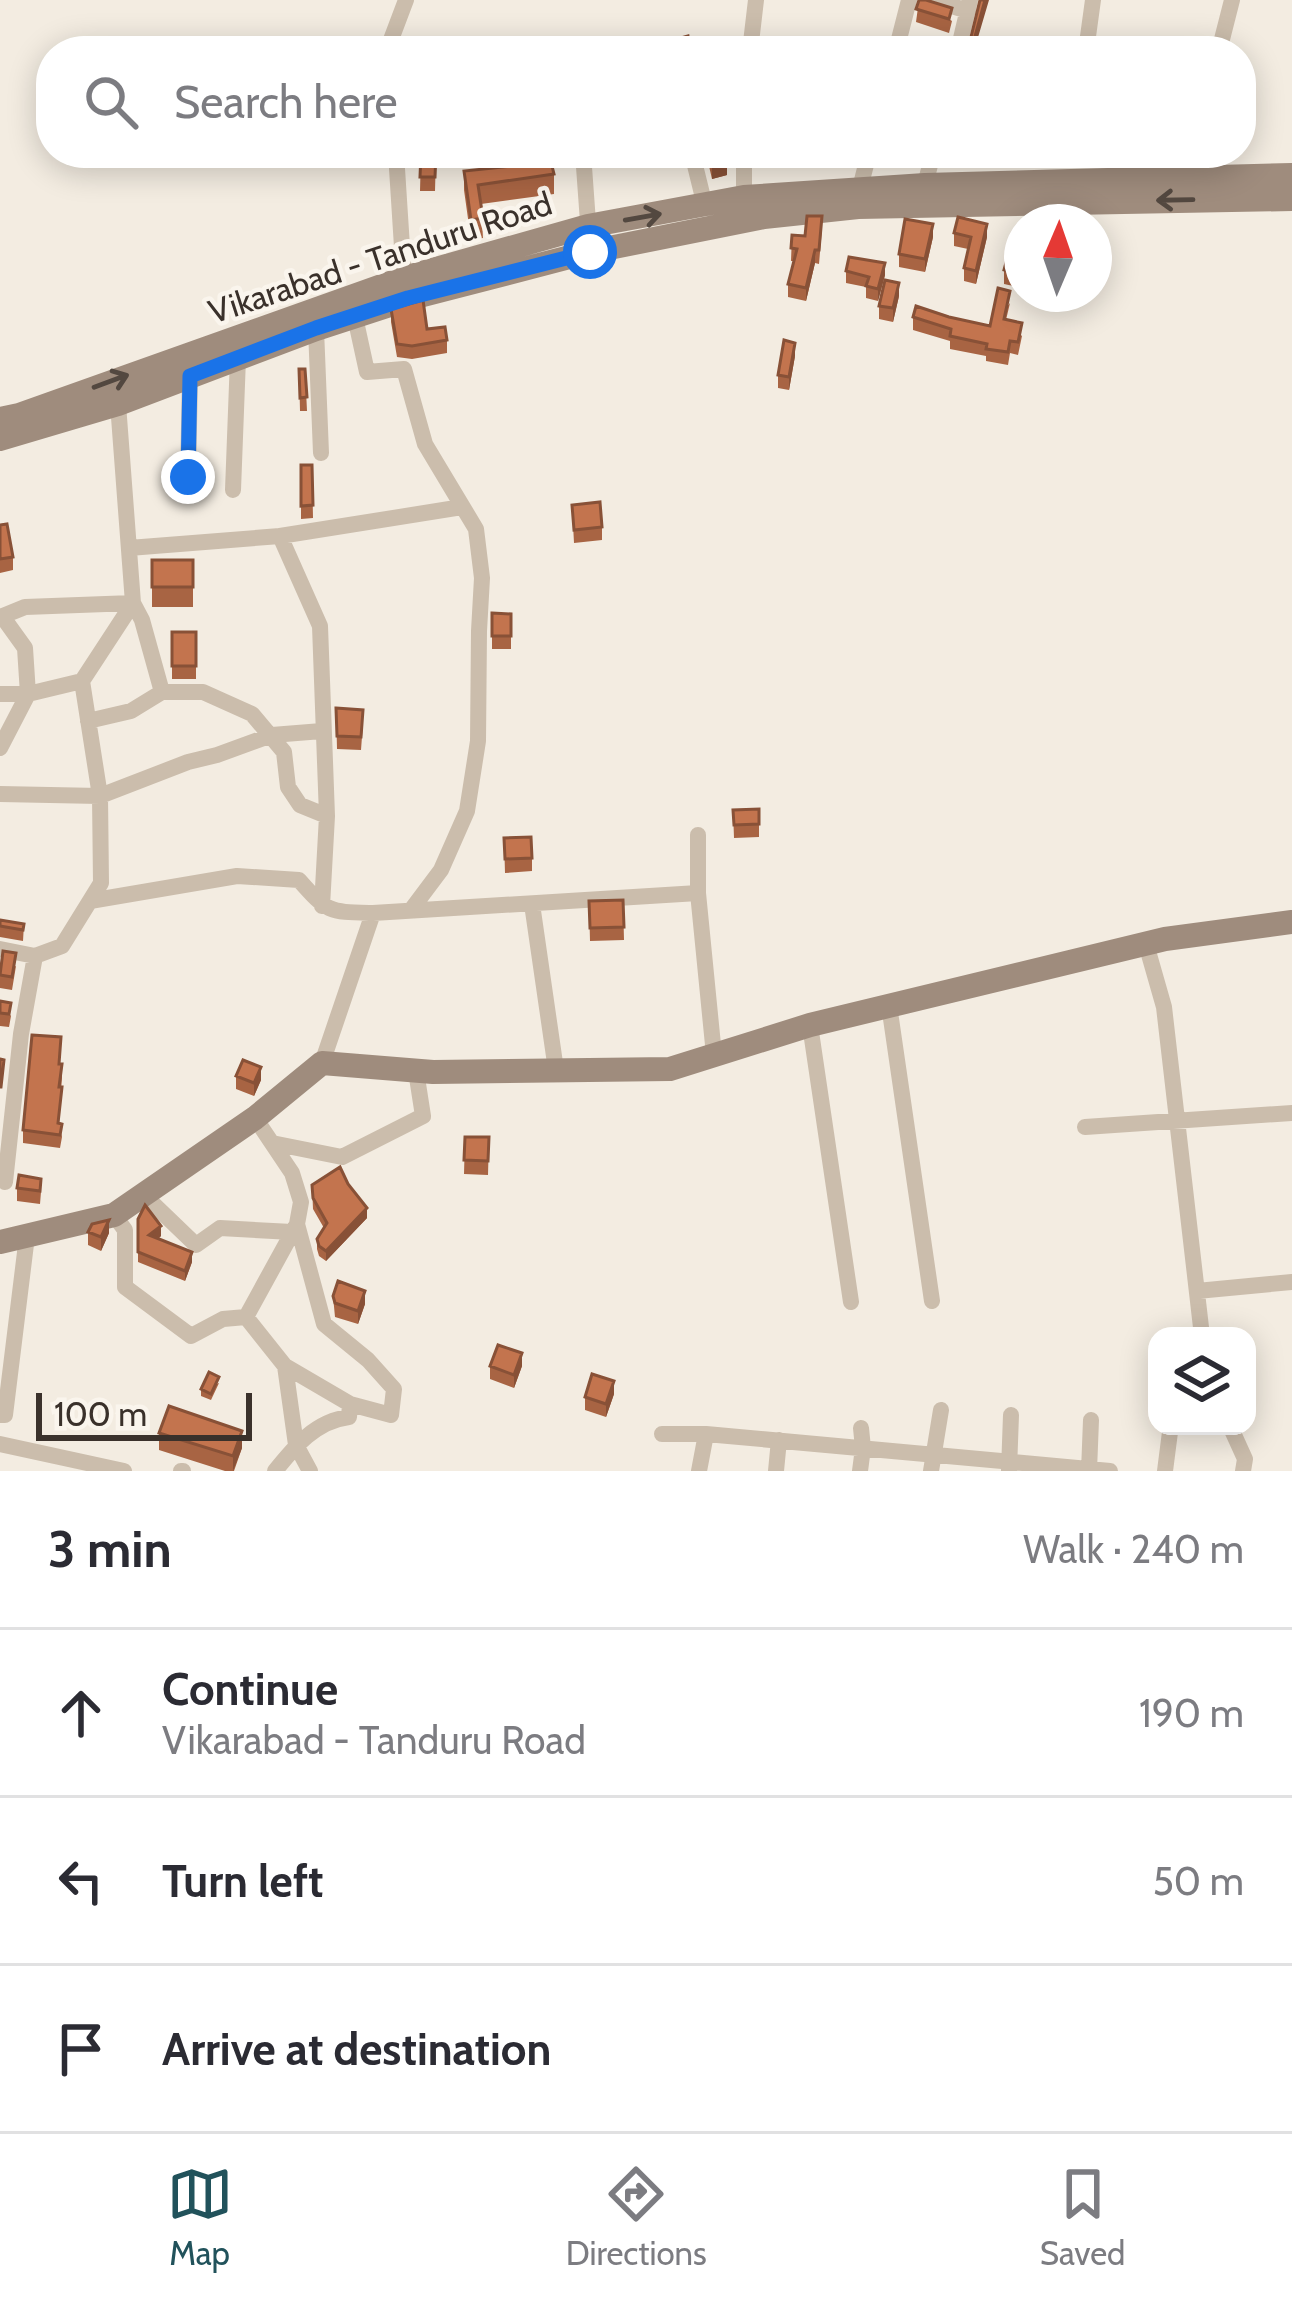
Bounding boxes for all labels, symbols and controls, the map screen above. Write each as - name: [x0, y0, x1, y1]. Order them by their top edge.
- search box: [36, 36, 1256, 168]
- icon: search: [78, 69, 144, 135]
- text: Search here: [174, 75, 398, 129]
- street label: Vikarabad - Tanduru Road: [203, 183, 557, 331]
- one-way arrow: [1156, 188, 1195, 211]
- one-way arrow: [623, 204, 662, 227]
- north arrow: [1004, 204, 1112, 312]
- route start: [563, 225, 617, 279]
- one-way arrow: [91, 369, 128, 390]
- route end: [161, 450, 215, 504]
- map controls: [1148, 1327, 1256, 1435]
- button: layers: [1148, 1327, 1256, 1435]
- scale bar: [36, 1387, 252, 1440]
- text: 100 m: [54, 1394, 147, 1434]
- text: 3 min: [48, 1518, 172, 1580]
- text: Walk · 240 m: [1023, 1525, 1244, 1573]
- text: Continue: [162, 1662, 338, 1716]
- icon: ahead: [48, 1680, 114, 1746]
- text: 190 m: [1139, 1689, 1244, 1737]
- text: Vikarabad - Tanduru Road: [162, 1716, 586, 1764]
- icon: left: [48, 1848, 114, 1914]
- text: Turn left: [162, 1854, 324, 1908]
- text: 50 m: [1153, 1857, 1244, 1905]
- icon: arrive: [48, 2016, 114, 2082]
- text: Arrive at destination: [162, 2022, 551, 2076]
- tab: Map: [167, 2161, 233, 2273]
- tab: Directions: [566, 2161, 707, 2273]
- tab: Saved: [1040, 2161, 1125, 2273]

